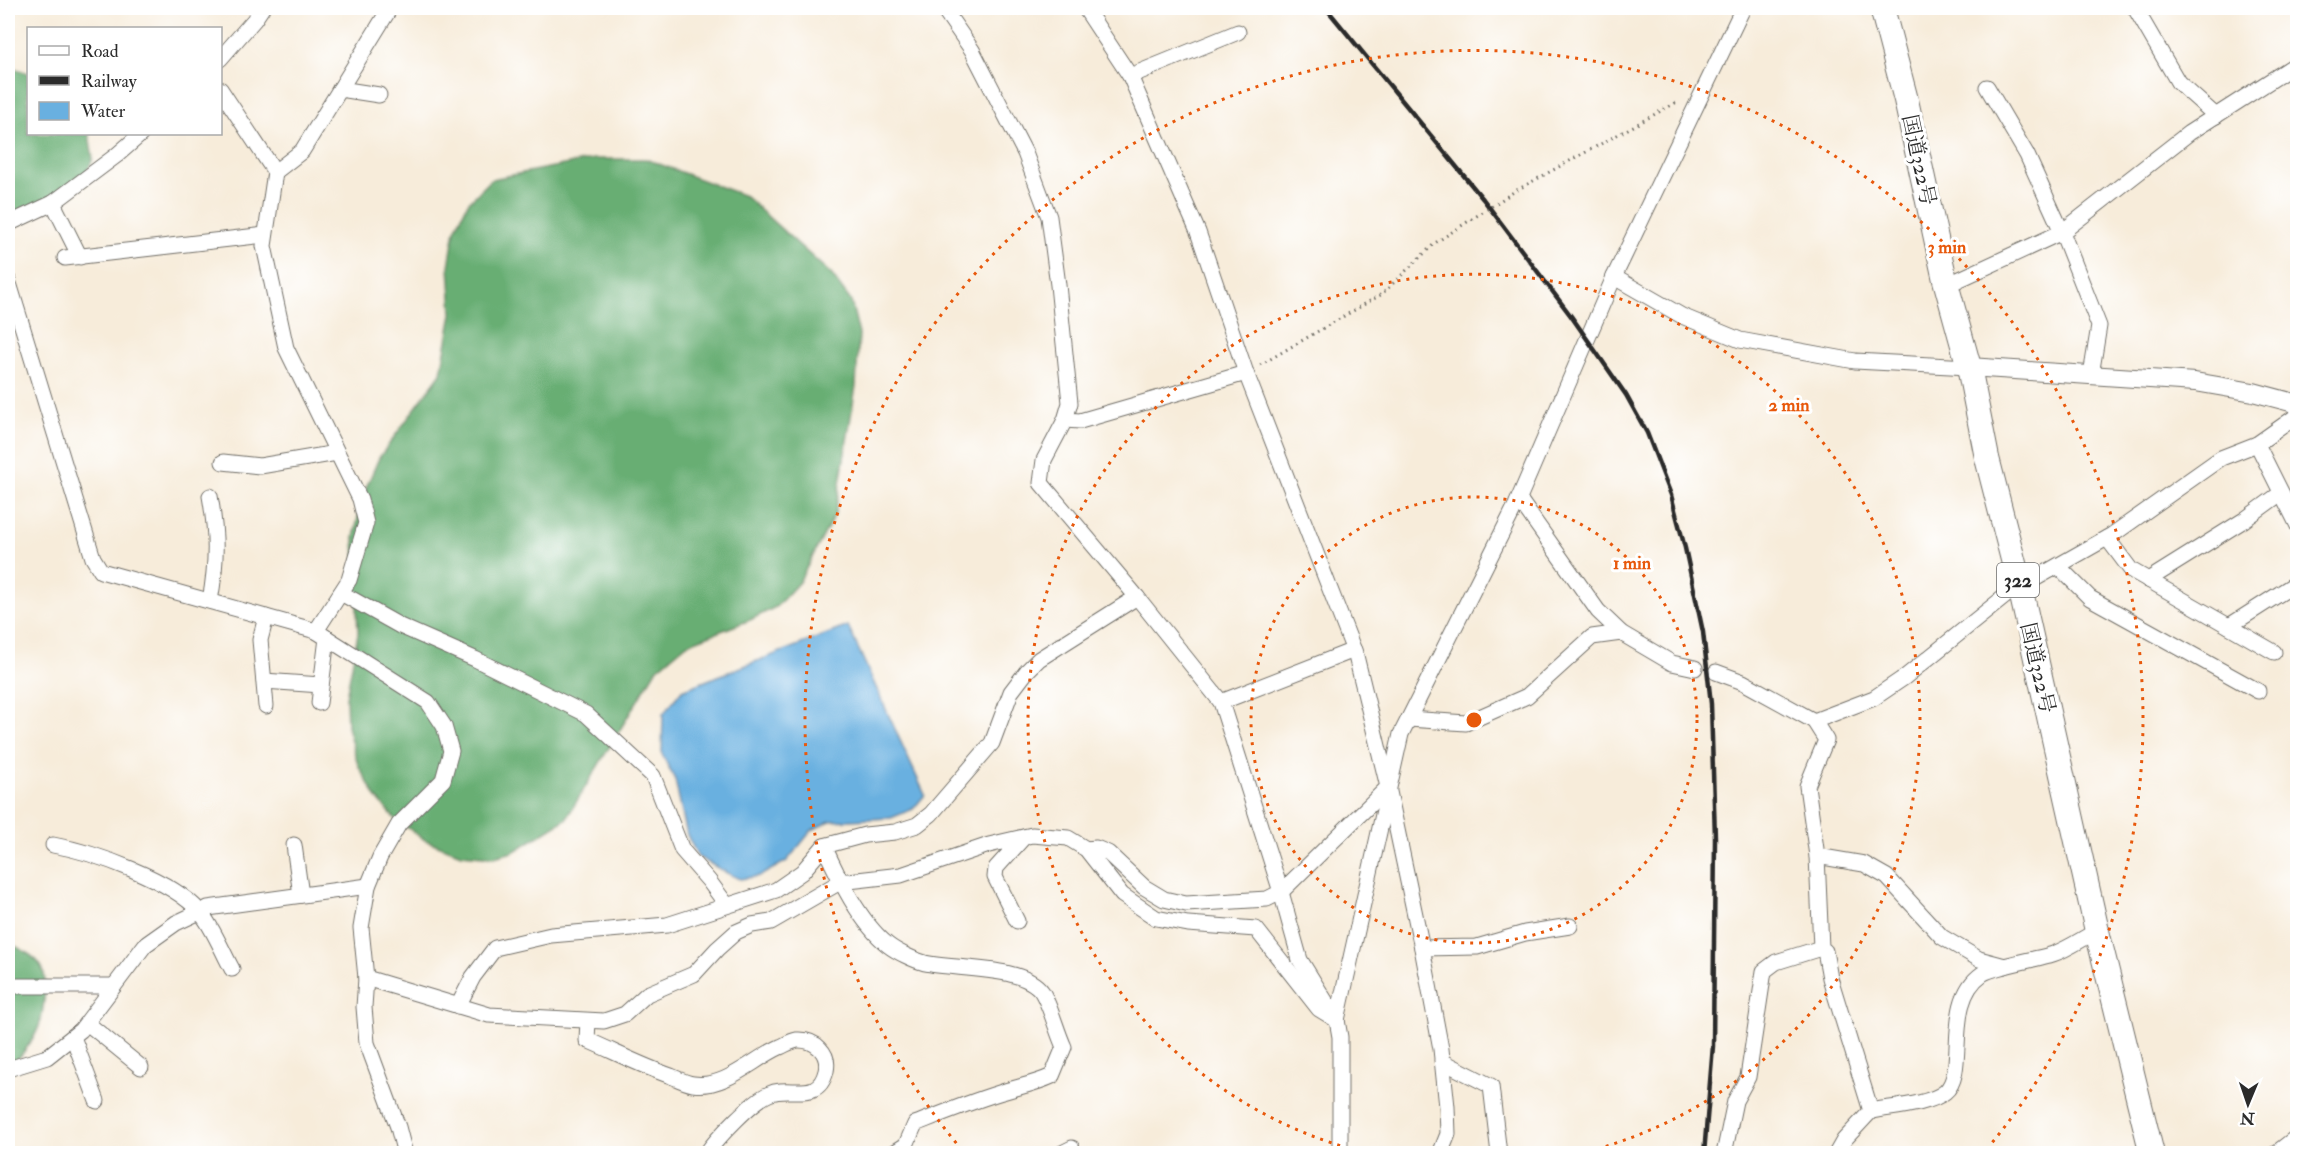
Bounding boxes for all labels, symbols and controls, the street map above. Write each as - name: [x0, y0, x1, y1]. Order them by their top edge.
- legend: [27, 27, 222, 135]
- text: Road: [81, 40, 119, 63]
- text: Railway: [81, 70, 138, 93]
- text: Water: [80, 100, 125, 123]
- street label: 国道322号: [1896, 112, 1941, 208]
- text: 3 min: [1928, 236, 1967, 259]
- text: 2 min: [1769, 394, 1810, 417]
- text: 1 min: [1613, 552, 1652, 575]
- road number: 322: [1997, 563, 2039, 597]
- street label: 国道322号: [2014, 620, 2061, 716]
- centre of rings: [1464, 710, 1484, 730]
- north arrow: [2218, 1074, 2278, 1134]
- text: N: [2239, 1108, 2256, 1128]

